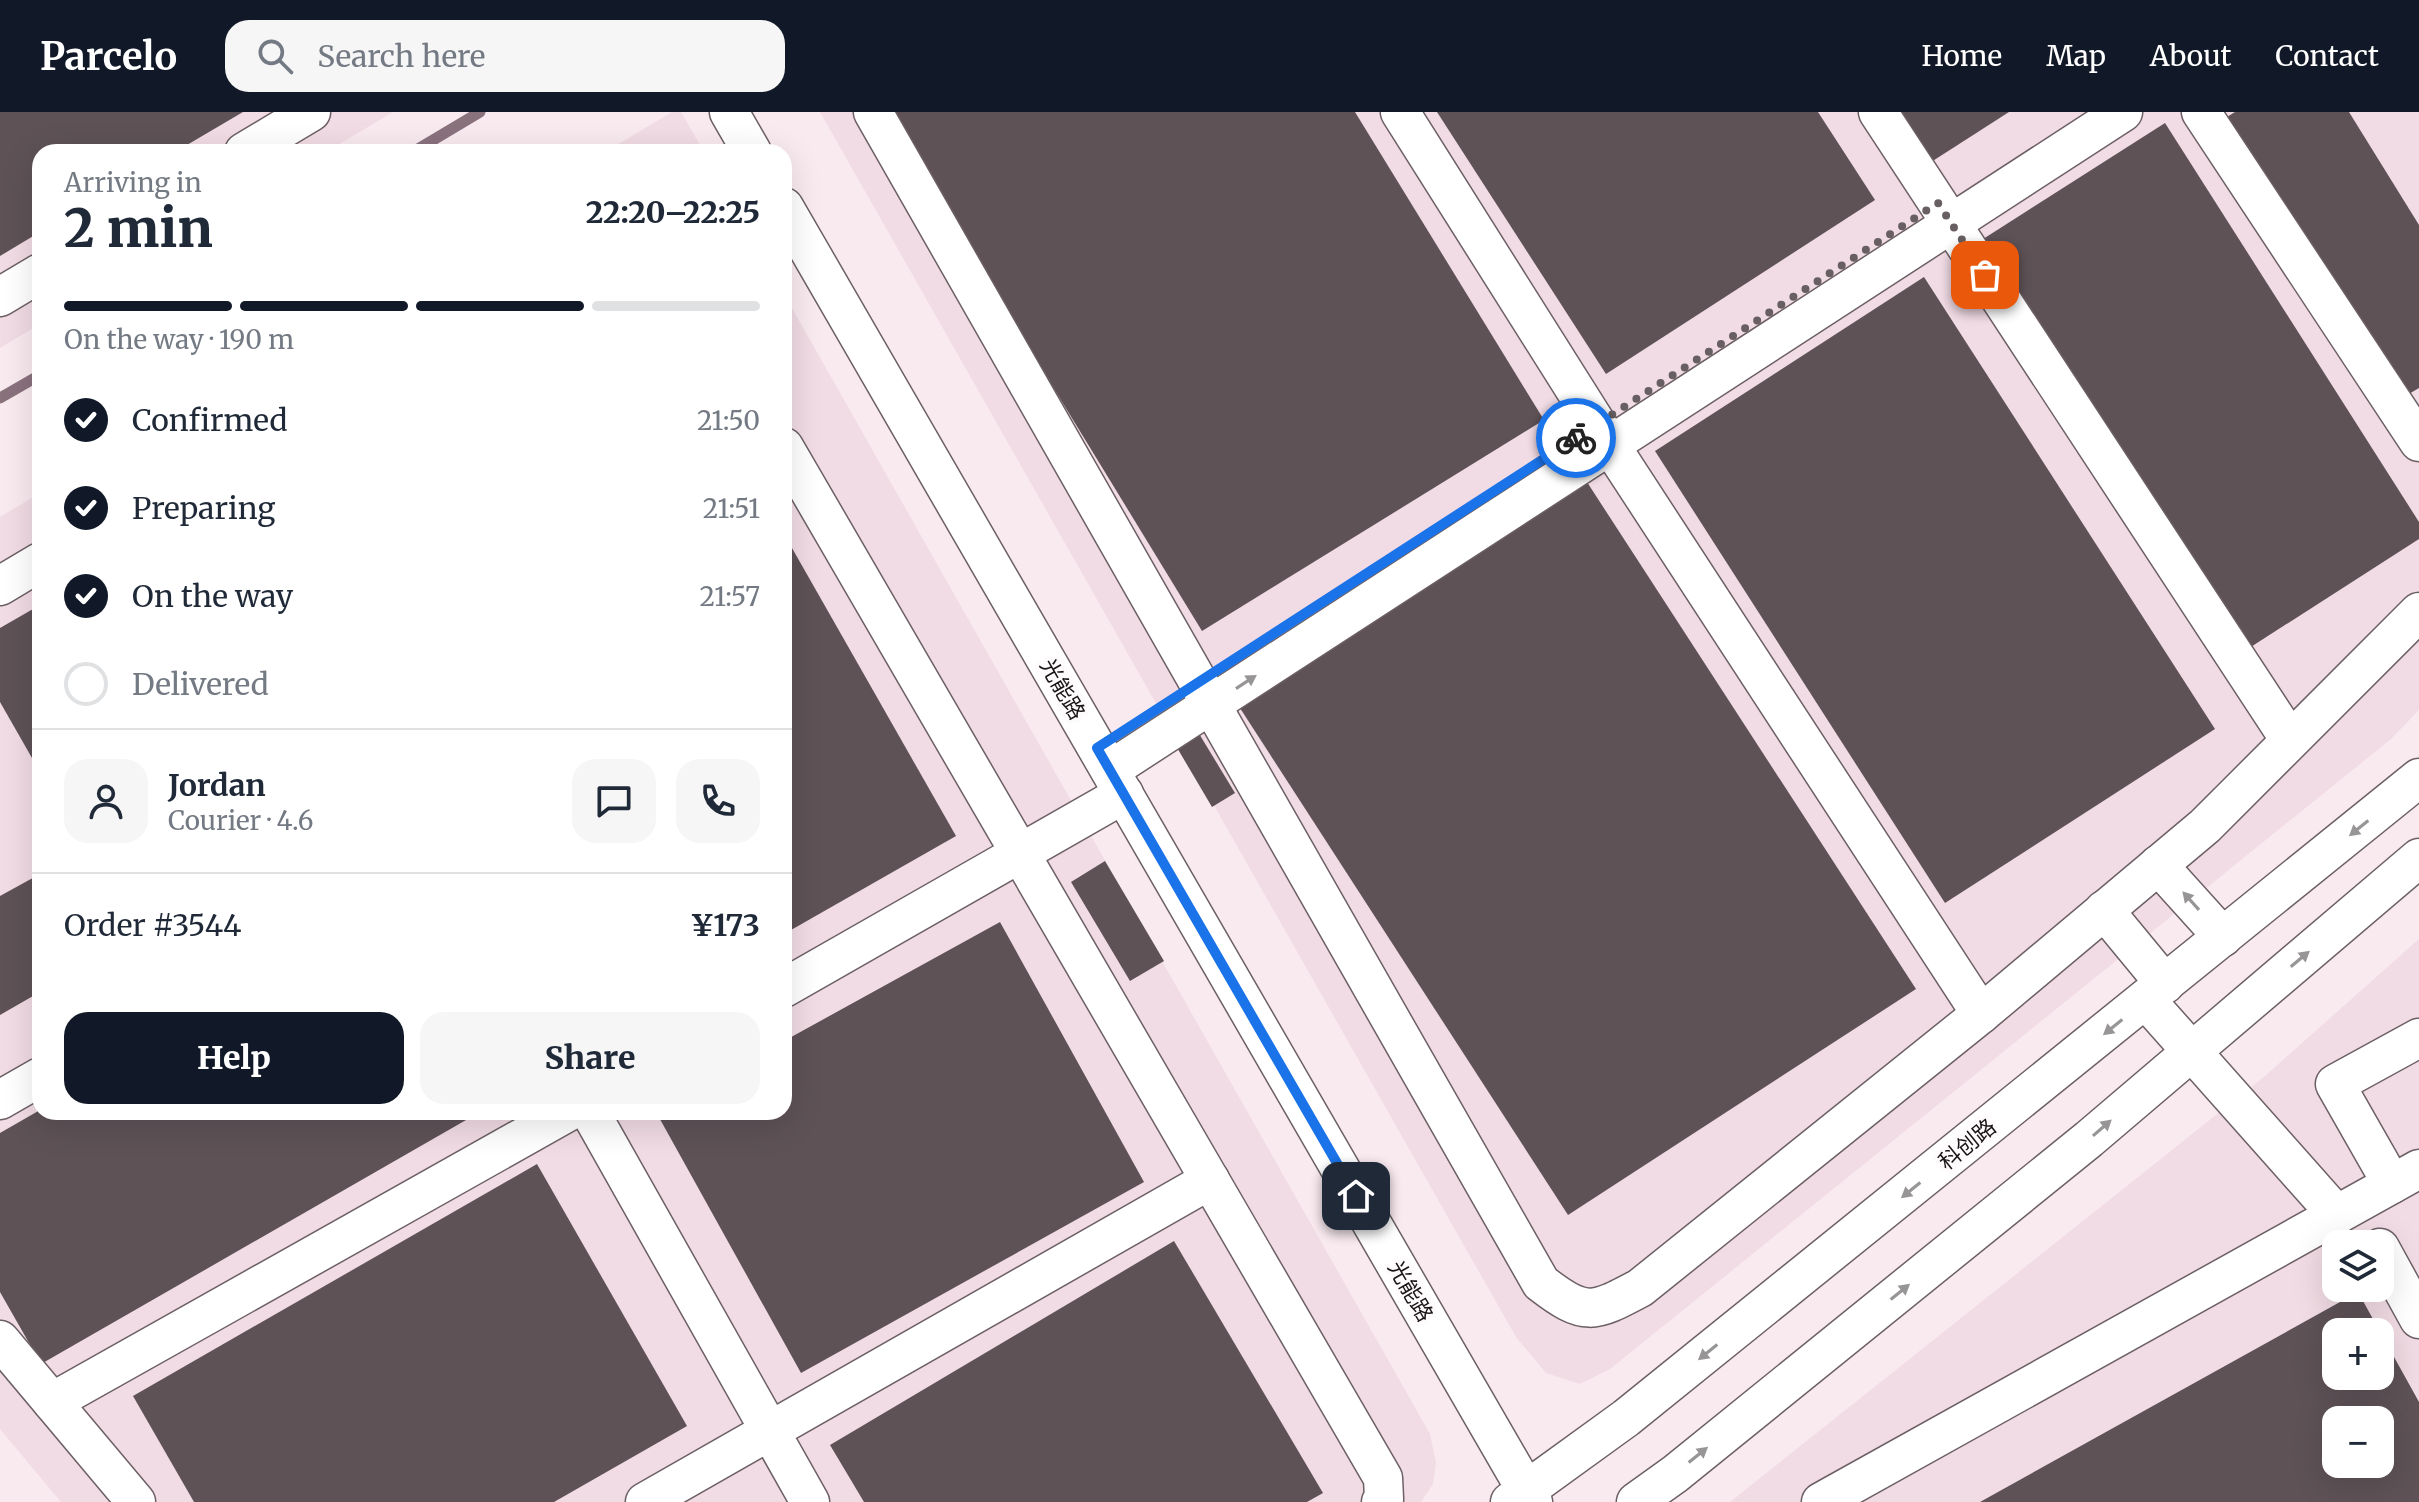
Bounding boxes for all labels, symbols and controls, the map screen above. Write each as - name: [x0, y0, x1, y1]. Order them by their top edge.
- search box: [225, 20, 785, 92]
- text: Parcelo: [40, 33, 177, 80]
- icon: search: [253, 34, 297, 78]
- text: Search here: [317, 37, 485, 75]
- text: Home: [1921, 38, 2002, 74]
- text: Map: [2046, 38, 2106, 74]
- text: About: [2150, 38, 2231, 74]
- text: Contact: [2275, 38, 2379, 74]
- text: Arriving in: [64, 166, 202, 199]
- text: 22:20–22:25: [586, 193, 760, 231]
- text: 2 min: [64, 196, 213, 261]
- pin: [1951, 241, 2019, 309]
- icon: bag: [1963, 253, 2007, 297]
- text: On the way · 190 m: [64, 323, 294, 356]
- icon: check: [64, 398, 108, 442]
- courier: [1536, 398, 1616, 478]
- text: Confirmed: [132, 401, 287, 439]
- text: 21:50: [697, 404, 760, 437]
- icon: bike: [1554, 416, 1598, 460]
- icon: check: [64, 486, 108, 530]
- text: Preparing: [132, 489, 275, 527]
- text: 21:51: [703, 492, 760, 525]
- icon: check: [64, 574, 108, 618]
- text: On the way: [132, 577, 293, 615]
- text: 21:57: [700, 580, 760, 613]
- street label: 光能路: [1034, 653, 1092, 725]
- text: Delivered: [132, 665, 269, 703]
- one-way arrow: [1235, 674, 1256, 689]
- button: person: [64, 759, 148, 843]
- button: chat: [572, 759, 656, 843]
- button: phone: [676, 759, 760, 843]
- text: Jordan: [168, 766, 266, 804]
- text: Courier · 4.6: [168, 804, 314, 837]
- one-way arrow: [2349, 819, 2369, 836]
- one-way arrow: [2182, 892, 2200, 911]
- text: Order #3544: [64, 906, 242, 944]
- text: ¥173: [690, 906, 760, 944]
- one-way arrow: [2290, 951, 2310, 968]
- button: Help: [64, 1012, 404, 1104]
- button: Share: [420, 1012, 760, 1104]
- one-way arrow: [2103, 1018, 2123, 1034]
- street label: 科创路: [1933, 1112, 2001, 1176]
- one-way arrow: [2092, 1119, 2112, 1137]
- pin: [1322, 1162, 1390, 1230]
- icon: home: [1334, 1174, 1378, 1218]
- one-way arrow: [1901, 1181, 1921, 1197]
- map controls: [2322, 1230, 2394, 1478]
- button: layers: [2322, 1230, 2394, 1302]
- street label: 光能路: [1382, 1255, 1440, 1327]
- one-way arrow: [1890, 1284, 1910, 1300]
- button: +: [2322, 1318, 2394, 1390]
- one-way arrow: [1698, 1344, 1718, 1360]
- button: −: [2322, 1406, 2394, 1478]
- one-way arrow: [1688, 1447, 1708, 1464]

